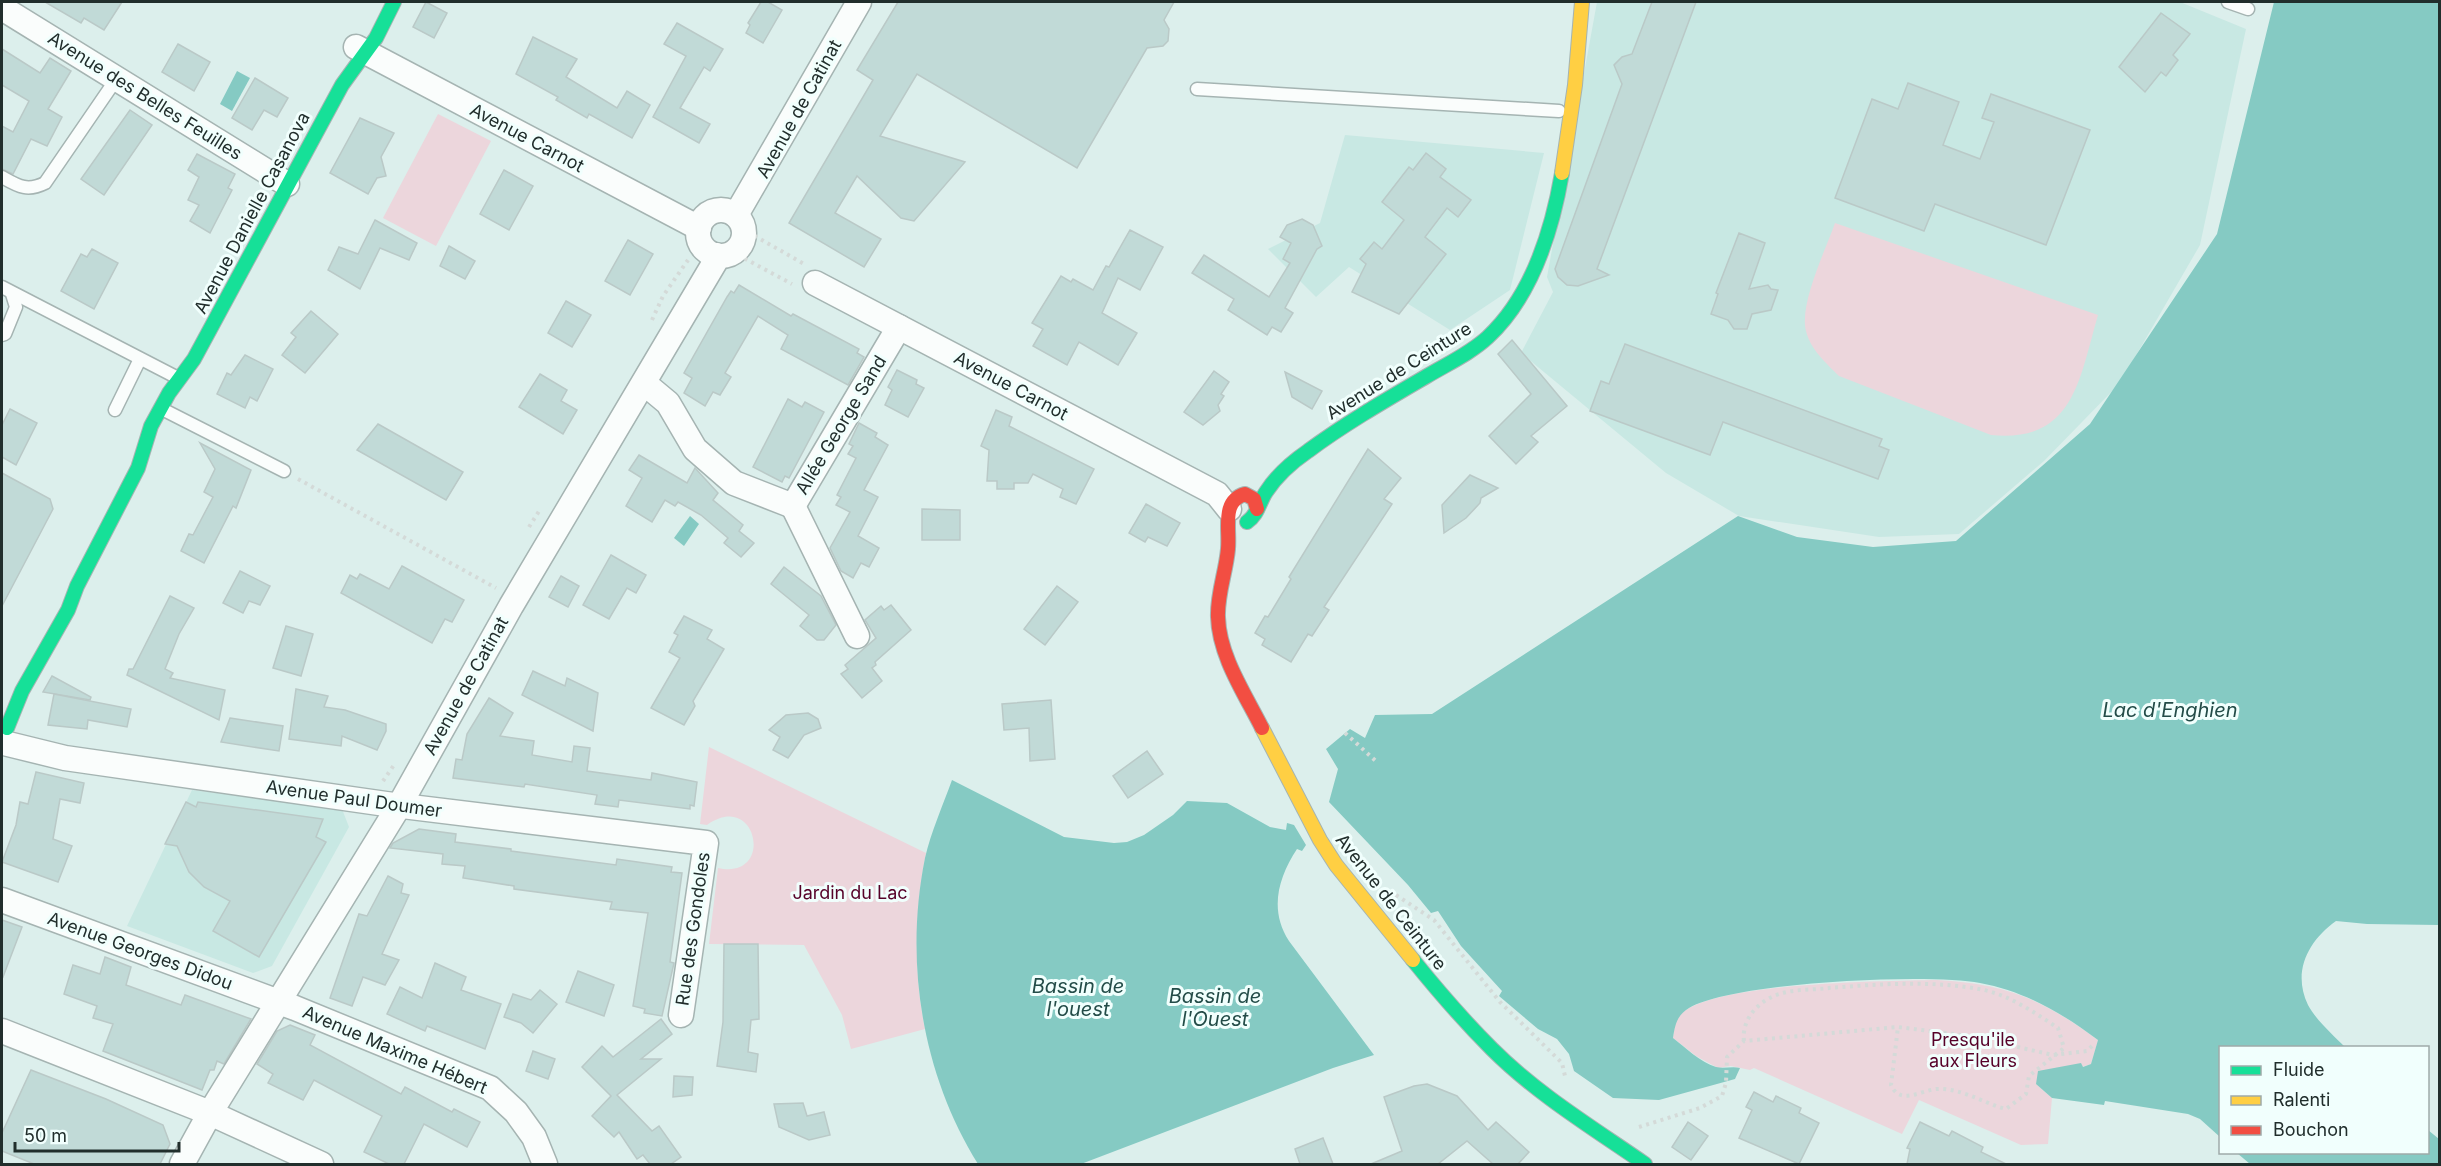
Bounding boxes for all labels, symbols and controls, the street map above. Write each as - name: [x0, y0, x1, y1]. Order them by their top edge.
- street label: Avenue des Belles Feuilles: [44, 27, 246, 164]
- street label: Avenue de Catinat: [752, 36, 845, 182]
- street label: Avenue Carnot: [467, 99, 588, 176]
- street label: Avenue Danielle Casanova: [189, 108, 314, 317]
- street label: Avenue de Ceinture: [1322, 317, 1475, 424]
- street label: Avenue Carnot: [951, 347, 1072, 424]
- street label: Allée George Sand: [791, 351, 890, 498]
- street label: Avenue de Catinat: [419, 613, 512, 759]
- water label: Lac d'Enghien: [2102, 698, 2238, 722]
- street label: Avenue Paul Doumer: [265, 776, 444, 821]
- street label: Avenue de Ceinture: [1332, 829, 1451, 974]
- street label: Rue des Gondoles: [671, 851, 714, 1007]
- park label: Jardin du Lac: [792, 882, 908, 903]
- street label: Avenue Georges Didou: [45, 907, 236, 994]
- water label: Bassin de l'ouest: [1032, 974, 1124, 1021]
- water label: Bassin de l'Ouest: [1169, 984, 1261, 1031]
- street label: Avenue Maxime Hébert: [300, 1001, 491, 1098]
- park label: Presqu'ile aux Fleurs: [1929, 1029, 2017, 1071]
- legend: [2219, 1046, 2429, 1154]
- text: Fluide: [2273, 1059, 2325, 1080]
- text: Ralenti: [2273, 1089, 2330, 1110]
- scale bar: [15, 1115, 178, 1153]
- text: Bouchon: [2273, 1119, 2349, 1140]
- text: 50 m: [24, 1125, 67, 1146]

